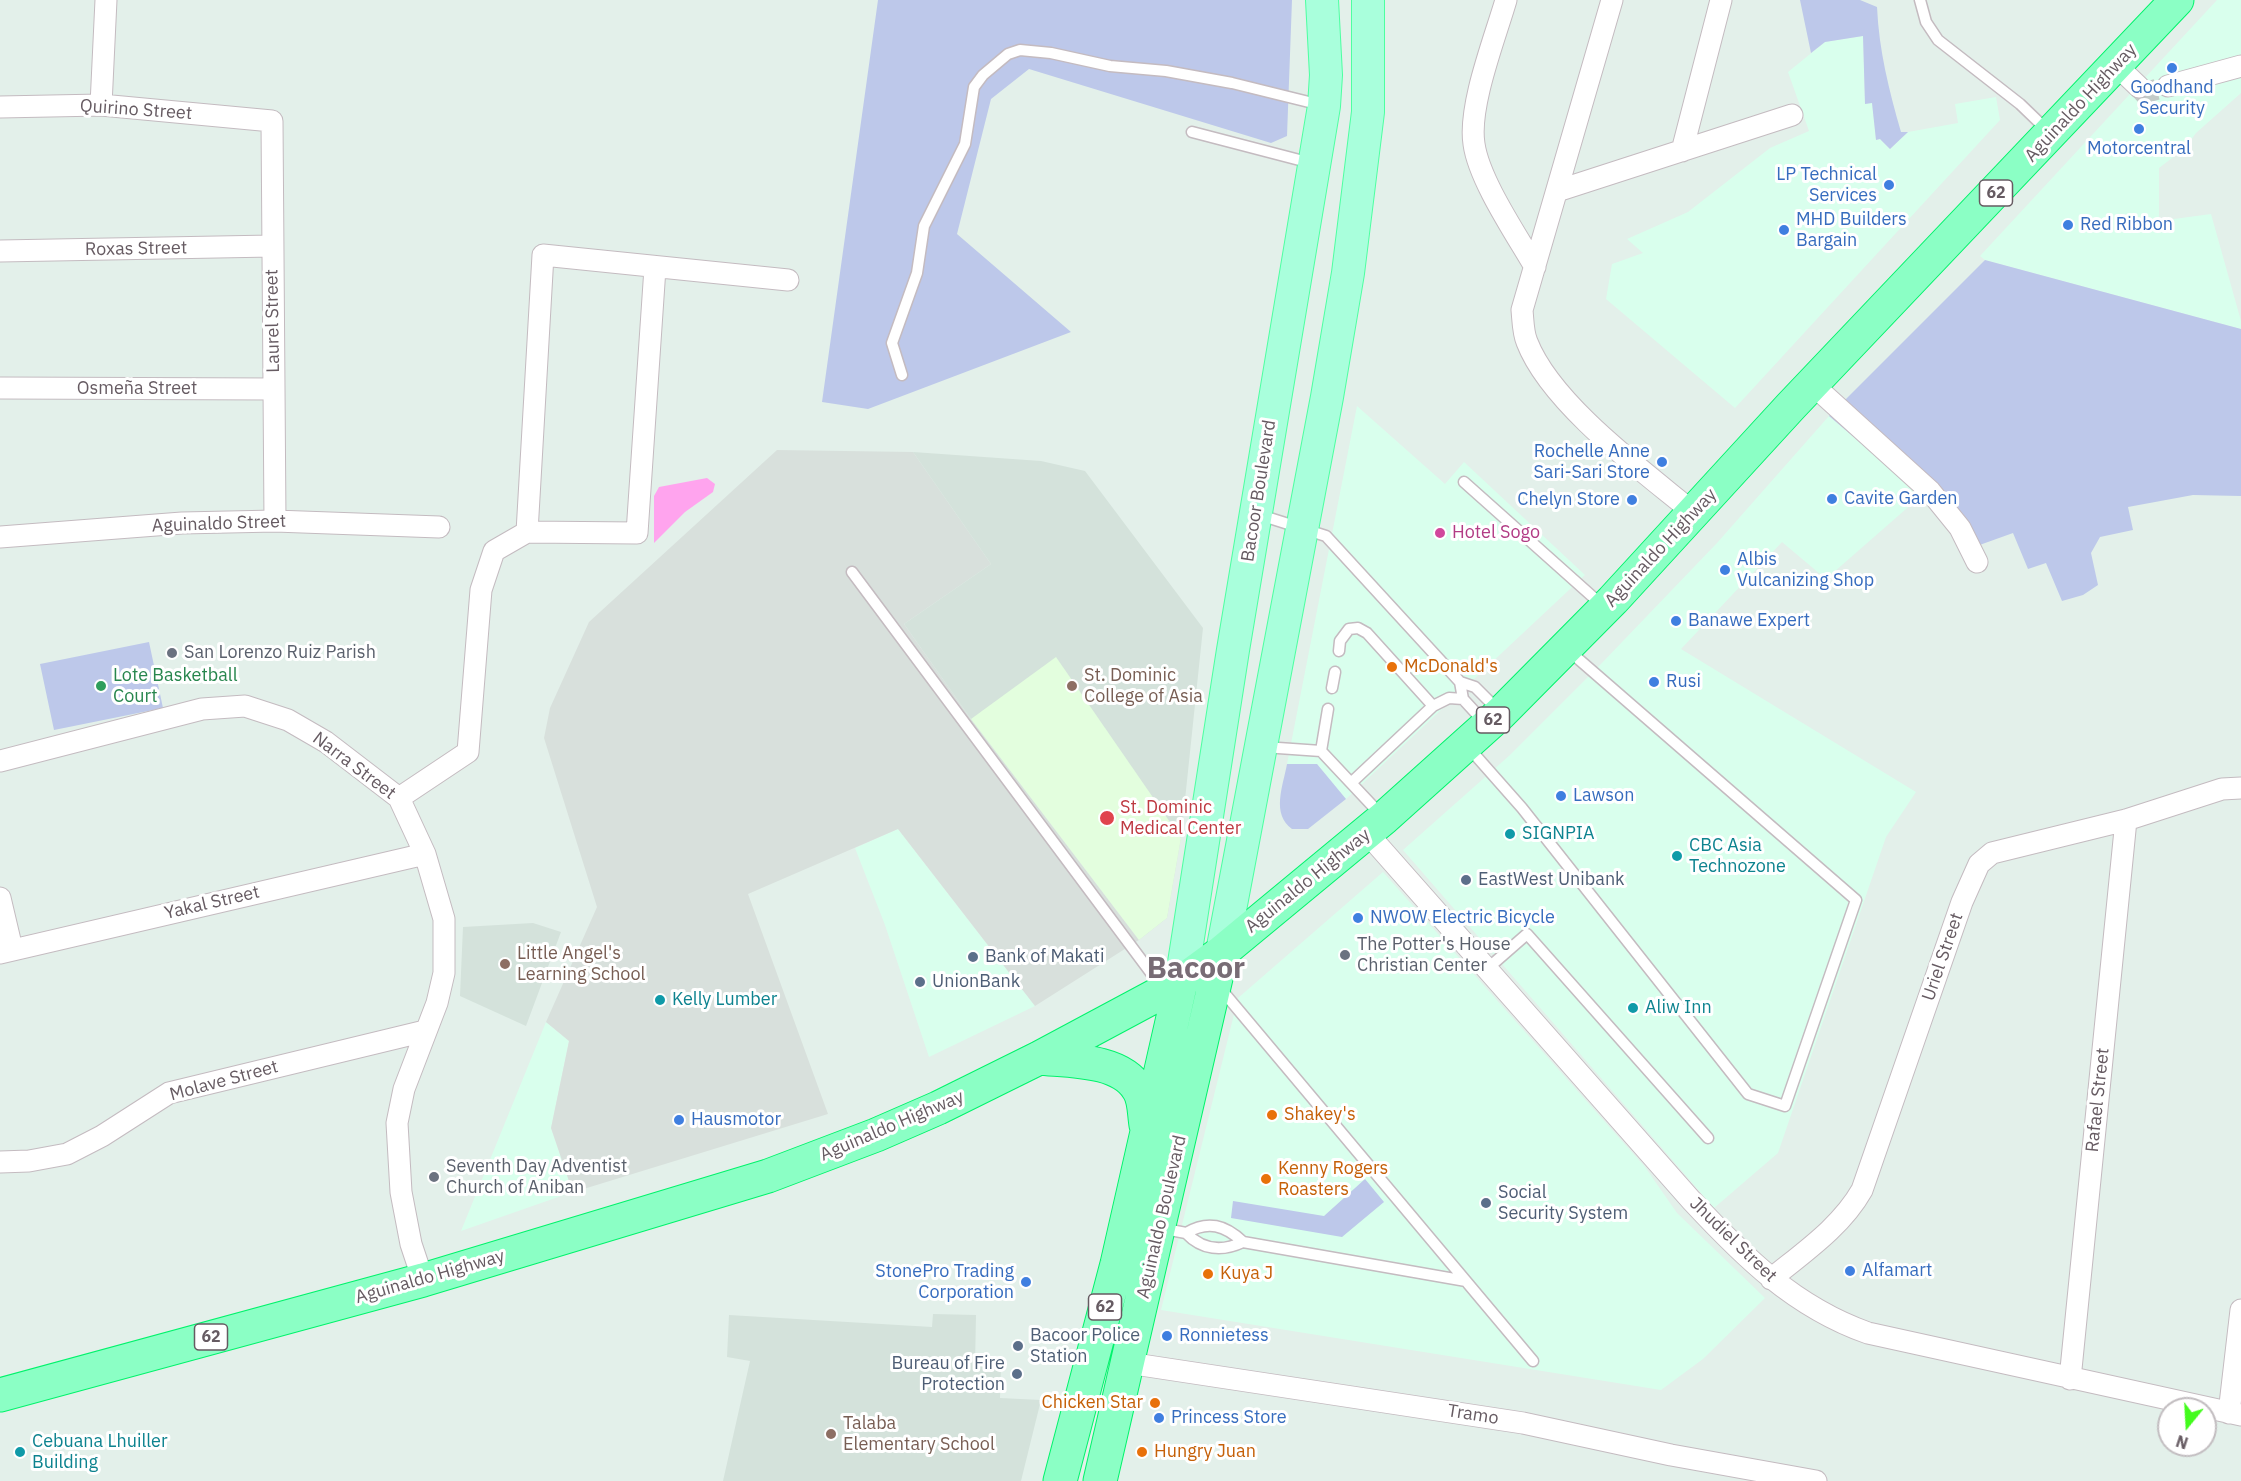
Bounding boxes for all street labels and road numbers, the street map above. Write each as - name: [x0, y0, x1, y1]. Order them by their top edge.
- street label: Aguinaldo Highway: [2021, 39, 2141, 167]
- street label: Quirino Street: [79, 95, 193, 125]
- road number: 62: [1980, 180, 2012, 206]
- street label: Roxas Street: [85, 237, 187, 261]
- street label: Laurel Street: [261, 269, 285, 373]
- street label: Osmeña Street: [77, 378, 197, 400]
- street label: Bacoor Boulevard: [1237, 419, 1281, 563]
- street label: Aguinaldo Highway: [1601, 484, 1721, 612]
- street label: Aguinaldo Street: [151, 511, 287, 537]
- road number: 62: [1476, 707, 1510, 733]
- street label: Narra Street: [308, 728, 400, 804]
- street label: Aguinaldo Highway: [1241, 824, 1375, 938]
- street label: Yakal Street: [162, 882, 262, 924]
- street label: Uriel Street: [1918, 910, 1968, 1004]
- street label: Rafael Street: [2082, 1047, 2114, 1153]
- street label: Molave Street: [167, 1056, 281, 1106]
- street label: Aguinaldo Highway: [817, 1086, 967, 1166]
- street label: Aguinaldo Boulevard: [1133, 1133, 1191, 1301]
- street label: Jhudiel Street: [1685, 1193, 1781, 1287]
- street label: Aguinaldo Highway: [353, 1245, 507, 1309]
- road number: 62: [1088, 1294, 1122, 1320]
- road number: 62: [194, 1324, 228, 1350]
- street label: Tramo: [1446, 1400, 1500, 1430]

